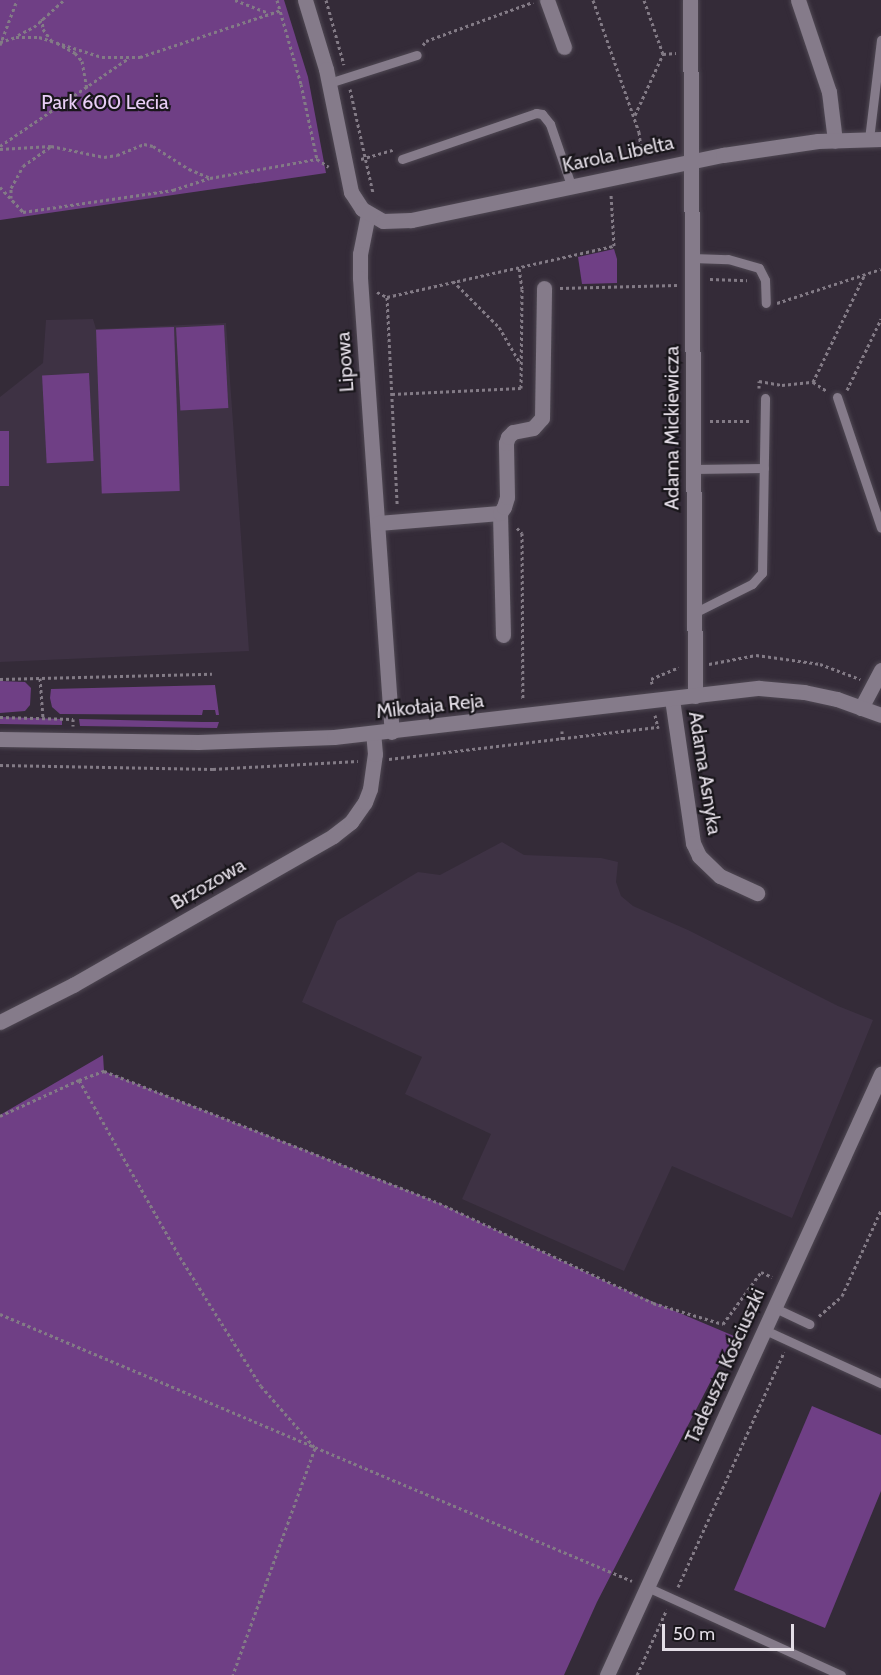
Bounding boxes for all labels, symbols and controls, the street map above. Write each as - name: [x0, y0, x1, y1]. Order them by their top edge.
- park label: Park 600 Lecia: [41, 90, 169, 114]
- street label: Karola Libelta: [560, 130, 676, 178]
- street label: Lipowa: [331, 331, 359, 393]
- street label: Adama Mickiewicza: [660, 346, 684, 510]
- street label: Mikołaja Reja: [375, 688, 485, 724]
- street label: Adama Asnyka: [683, 710, 727, 836]
- street label: Brzozowa: [166, 853, 250, 915]
- street label: Tadeusza Kościuszki: [680, 1285, 770, 1447]
- scale bar: [665, 1612, 797, 1650]
- text: 50 m: [673, 1623, 715, 1645]

